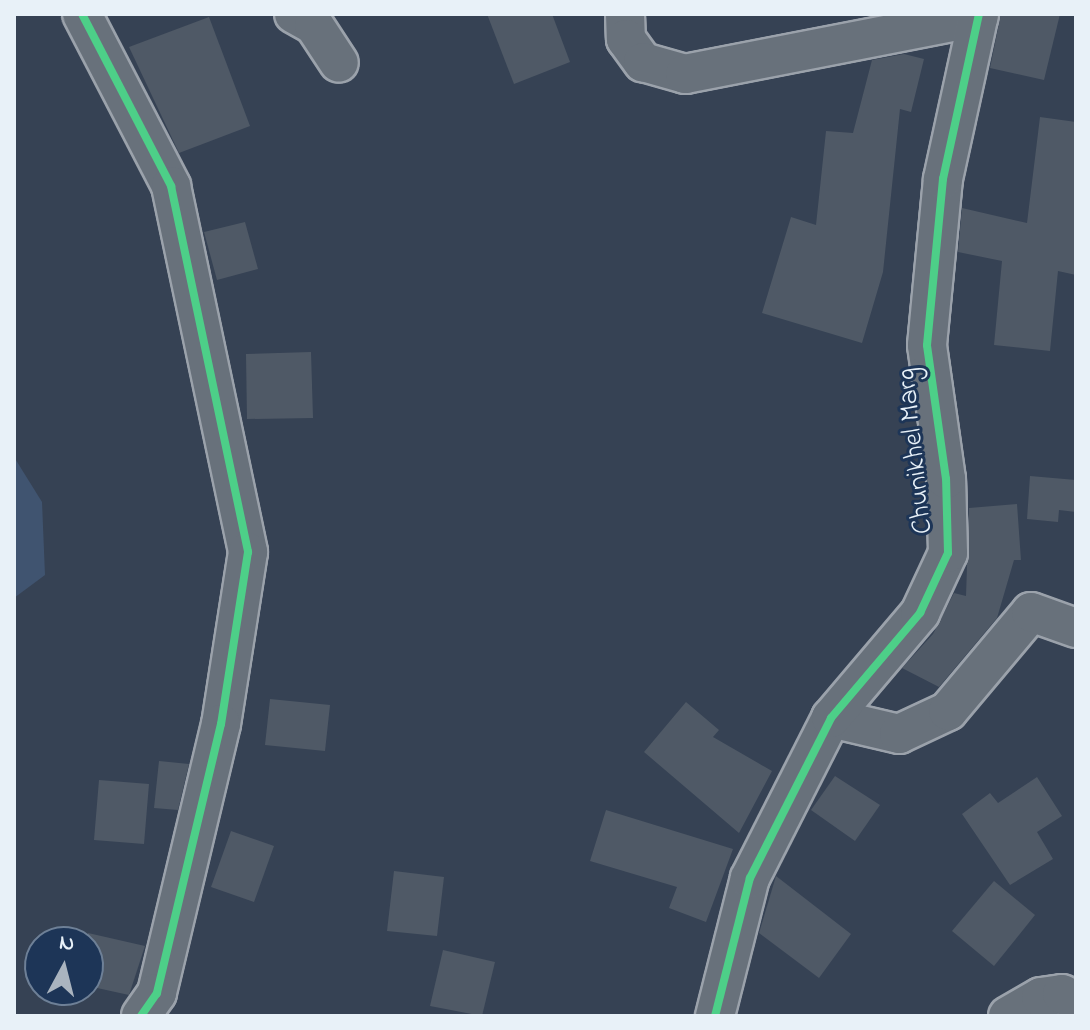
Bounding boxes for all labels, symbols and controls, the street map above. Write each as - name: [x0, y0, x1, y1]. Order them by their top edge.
- street label: Chunikhel Marg: [891, 366, 941, 536]
- north arrow: [24, 926, 104, 1006]
- text: N: [57, 927, 76, 961]

